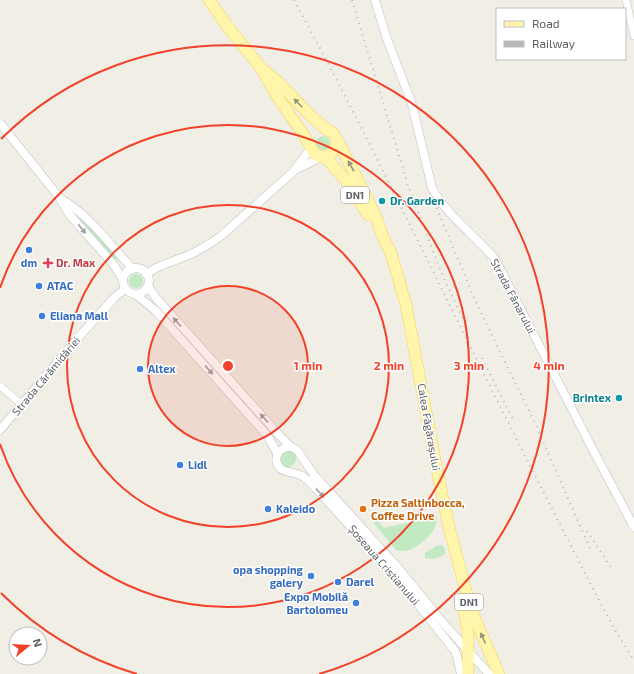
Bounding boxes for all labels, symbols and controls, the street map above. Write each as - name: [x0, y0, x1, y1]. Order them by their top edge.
- legend: [496, 8, 626, 60]
- text: Road: [532, 16, 560, 30]
- text: Railway: [532, 36, 576, 50]
- one-way arrow: [293, 98, 303, 108]
- one-way arrow: [347, 160, 354, 172]
- road number: DN1: [341, 187, 369, 203]
- place label: Dr. Garden: [390, 194, 444, 207]
- marker: Dr. Garden: [377, 196, 387, 206]
- one-way arrow: [77, 224, 86, 235]
- marker: dm: [24, 245, 34, 255]
- place label: dm: [21, 256, 37, 269]
- place label: Dr. Max: [56, 256, 96, 269]
- street label: Strada Fânarului: [488, 256, 539, 335]
- marker: Dr. Max: [43, 258, 53, 268]
- place label: ATAC: [47, 279, 74, 292]
- marker: ATAC: [34, 281, 44, 291]
- place label: Eliana Mall: [50, 309, 108, 322]
- marker: Eliana Mall: [37, 311, 47, 321]
- one-way arrow: [173, 316, 182, 327]
- street label: Strada Cărămidăriei: [9, 334, 82, 418]
- text: 1 min: [294, 358, 322, 372]
- text: 2 min: [374, 358, 404, 372]
- text: 3 min: [454, 358, 484, 372]
- text: 4 min: [533, 358, 565, 372]
- centre of rings: [221, 359, 235, 373]
- place label: Altex: [148, 362, 176, 375]
- marker: Altex: [135, 364, 145, 374]
- one-way arrow: [204, 365, 213, 376]
- street label: Calea Făgărașului: [413, 382, 444, 472]
- place label: Brintex: [573, 391, 612, 404]
- marker: Brintex: [614, 393, 624, 403]
- one-way arrow: [260, 414, 269, 423]
- place label: Lidl: [188, 458, 207, 471]
- marker: Lidl: [175, 460, 185, 470]
- one-way arrow: [316, 488, 325, 499]
- place label: Pizza Saltinbocca, Coffee Drive: [371, 496, 465, 522]
- place label: Kaleido: [276, 502, 316, 515]
- marker: Kaleido: [263, 504, 273, 514]
- marker: Pizza Saltinbocca, Coffee Drive: [358, 504, 368, 514]
- street label: Șoseaua Cristianului: [345, 522, 423, 609]
- place label: opa shopping galery: [233, 563, 304, 590]
- marker: opa shopping galery: [306, 571, 316, 581]
- place label: Darel: [346, 575, 375, 588]
- marker: Darel: [333, 577, 343, 587]
- place label: Expo Mobilă Bartolomeu: [284, 590, 348, 616]
- road number: DN1: [455, 594, 483, 610]
- marker: Expo Mobilă Bartolomeu: [351, 598, 361, 608]
- north arrow: [8, 626, 48, 666]
- one-way arrow: [480, 632, 486, 644]
- text: N: [31, 637, 45, 649]

